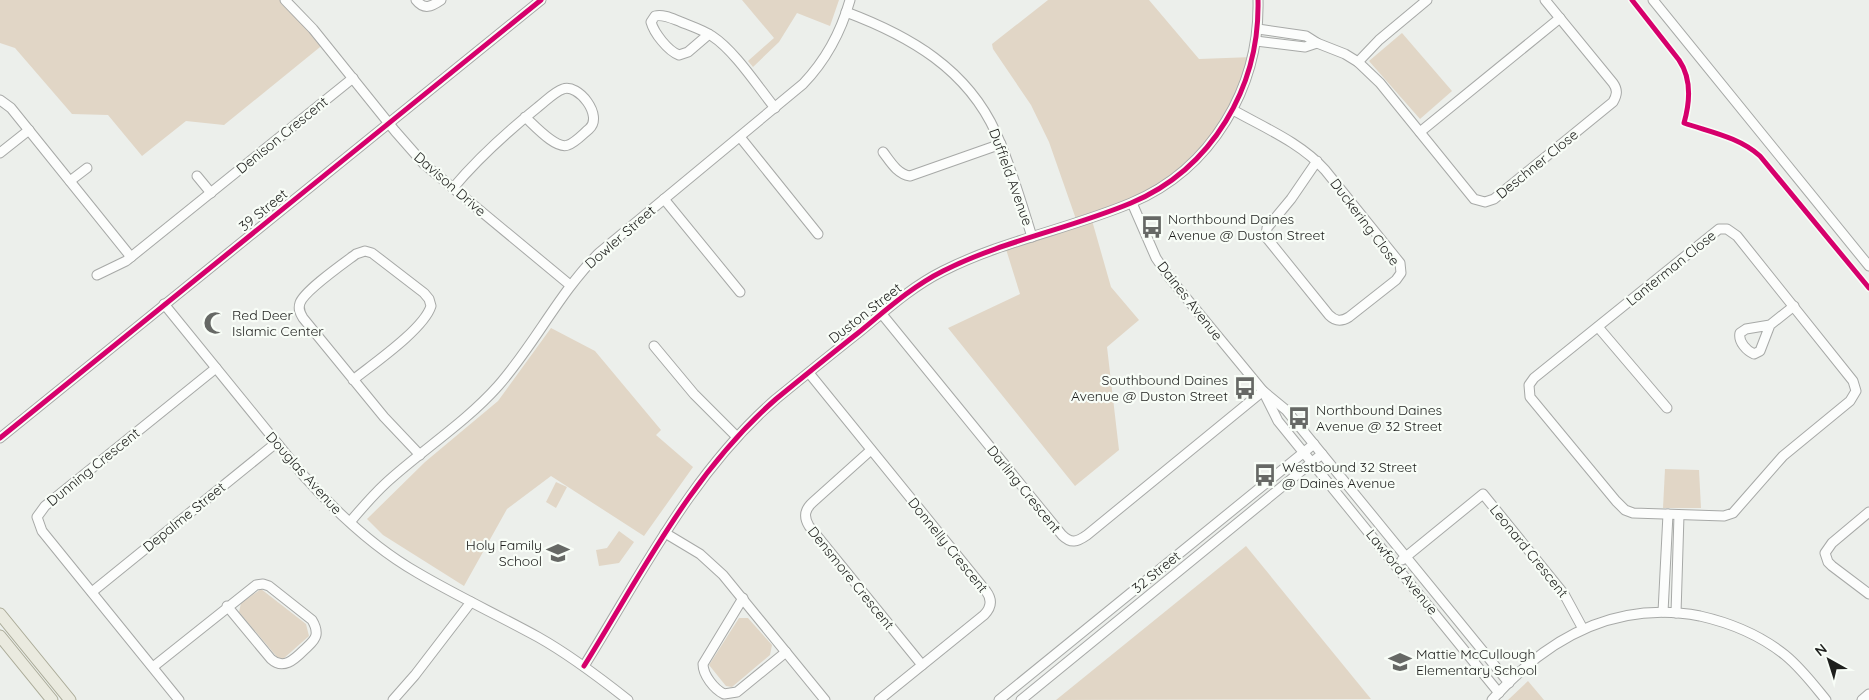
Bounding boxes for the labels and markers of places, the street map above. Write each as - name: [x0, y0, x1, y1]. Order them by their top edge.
- place label: Northbound Daines Avenue @ Duston Street: [1168, 210, 1325, 244]
- bus stop icon: Northbound Daines Avenue @ Duston Street: [1139, 214, 1165, 240]
- place label: Red Deer Islamic Center: [232, 306, 324, 340]
- mosque icon: Red Deer Islamic Center: [202, 310, 228, 336]
- place label: Southbound Daines Avenue @ Duston Street: [1071, 371, 1228, 405]
- bus stop icon: Southbound Daines Avenue @ Duston Street: [1232, 375, 1258, 401]
- place label: Northbound Daines Avenue @ 32 Street: [1316, 401, 1443, 435]
- bus stop icon: Northbound Daines Avenue @ 32 Street: [1286, 405, 1312, 431]
- place label: Westbound 32 Street @ Daines Avenue: [1282, 458, 1417, 492]
- bus stop icon: Westbound 32 Street @ Daines Avenue: [1252, 462, 1278, 488]
- place label: Holy Family School: [466, 536, 542, 570]
- school or university icon: Holy Family School: [545, 540, 571, 566]
- place label: Mattie McCullough Elementary School: [1416, 645, 1537, 679]
- school or university icon: Mattie McCullough Elementary School: [1387, 649, 1413, 675]

